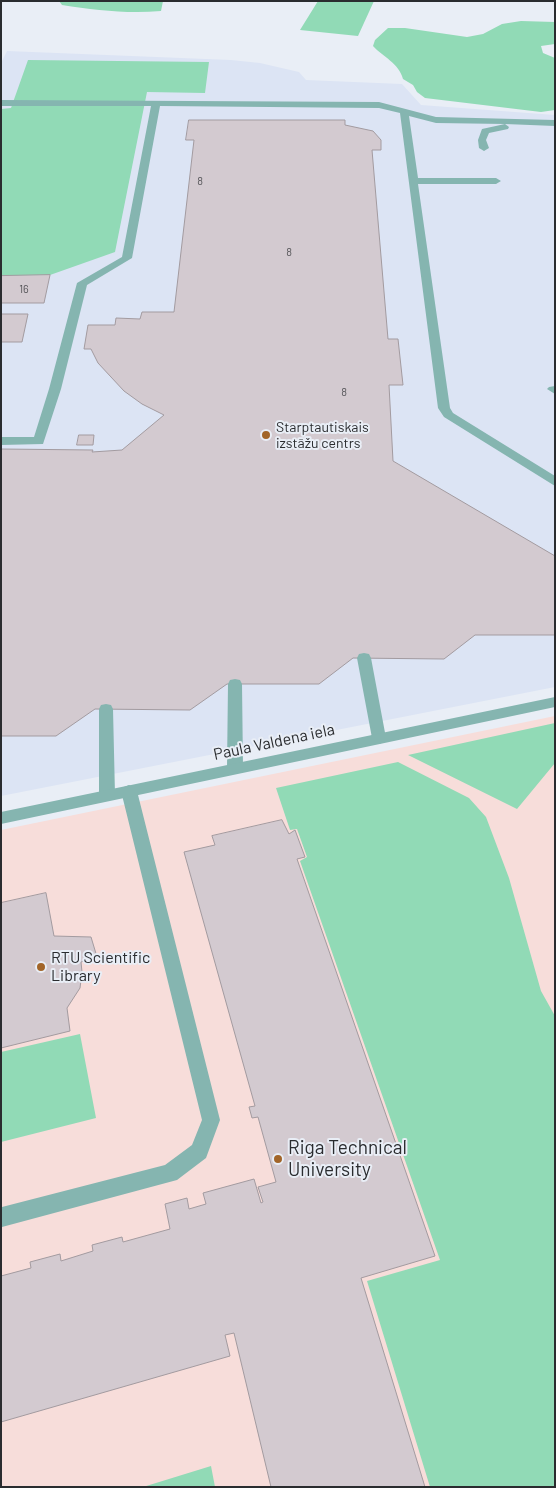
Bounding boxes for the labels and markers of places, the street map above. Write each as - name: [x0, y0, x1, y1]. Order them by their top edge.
- place label: Starptautiskais izstāžu centrs: [276, 419, 369, 452]
- marker: Starptautiskais izstāžu centrs: [260, 429, 272, 441]
- place label: RTU Scientific Library: [51, 948, 150, 986]
- marker: RTU Scientific Library: [35, 961, 47, 973]
- place label: Riga Technical University: [288, 1137, 407, 1181]
- marker: Riga Technical University: [272, 1153, 284, 1165]

